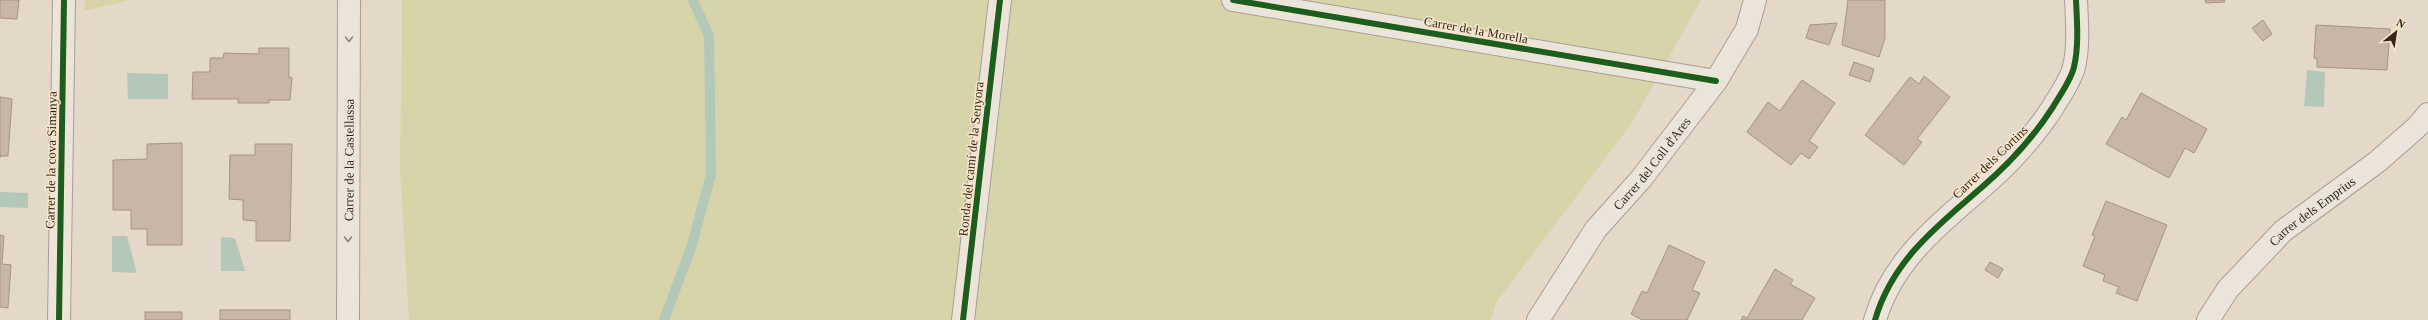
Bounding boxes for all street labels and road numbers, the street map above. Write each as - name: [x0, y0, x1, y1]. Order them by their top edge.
- street label: Carrer de la Morella: [1423, 13, 1530, 47]
- street label: Ronda del camí de la Senyora: [955, 81, 987, 237]
- street label: Carrer de la cova Simanya: [42, 91, 60, 229]
- street label: Carrer de la Castellassa: [341, 98, 356, 221]
- street label: Carrer del Coll d'Ares: [1610, 114, 1693, 213]
- street label: Carrer dels Cortins: [1949, 122, 2031, 202]
- street label: Carrer dels Emprius: [2266, 173, 2358, 249]

